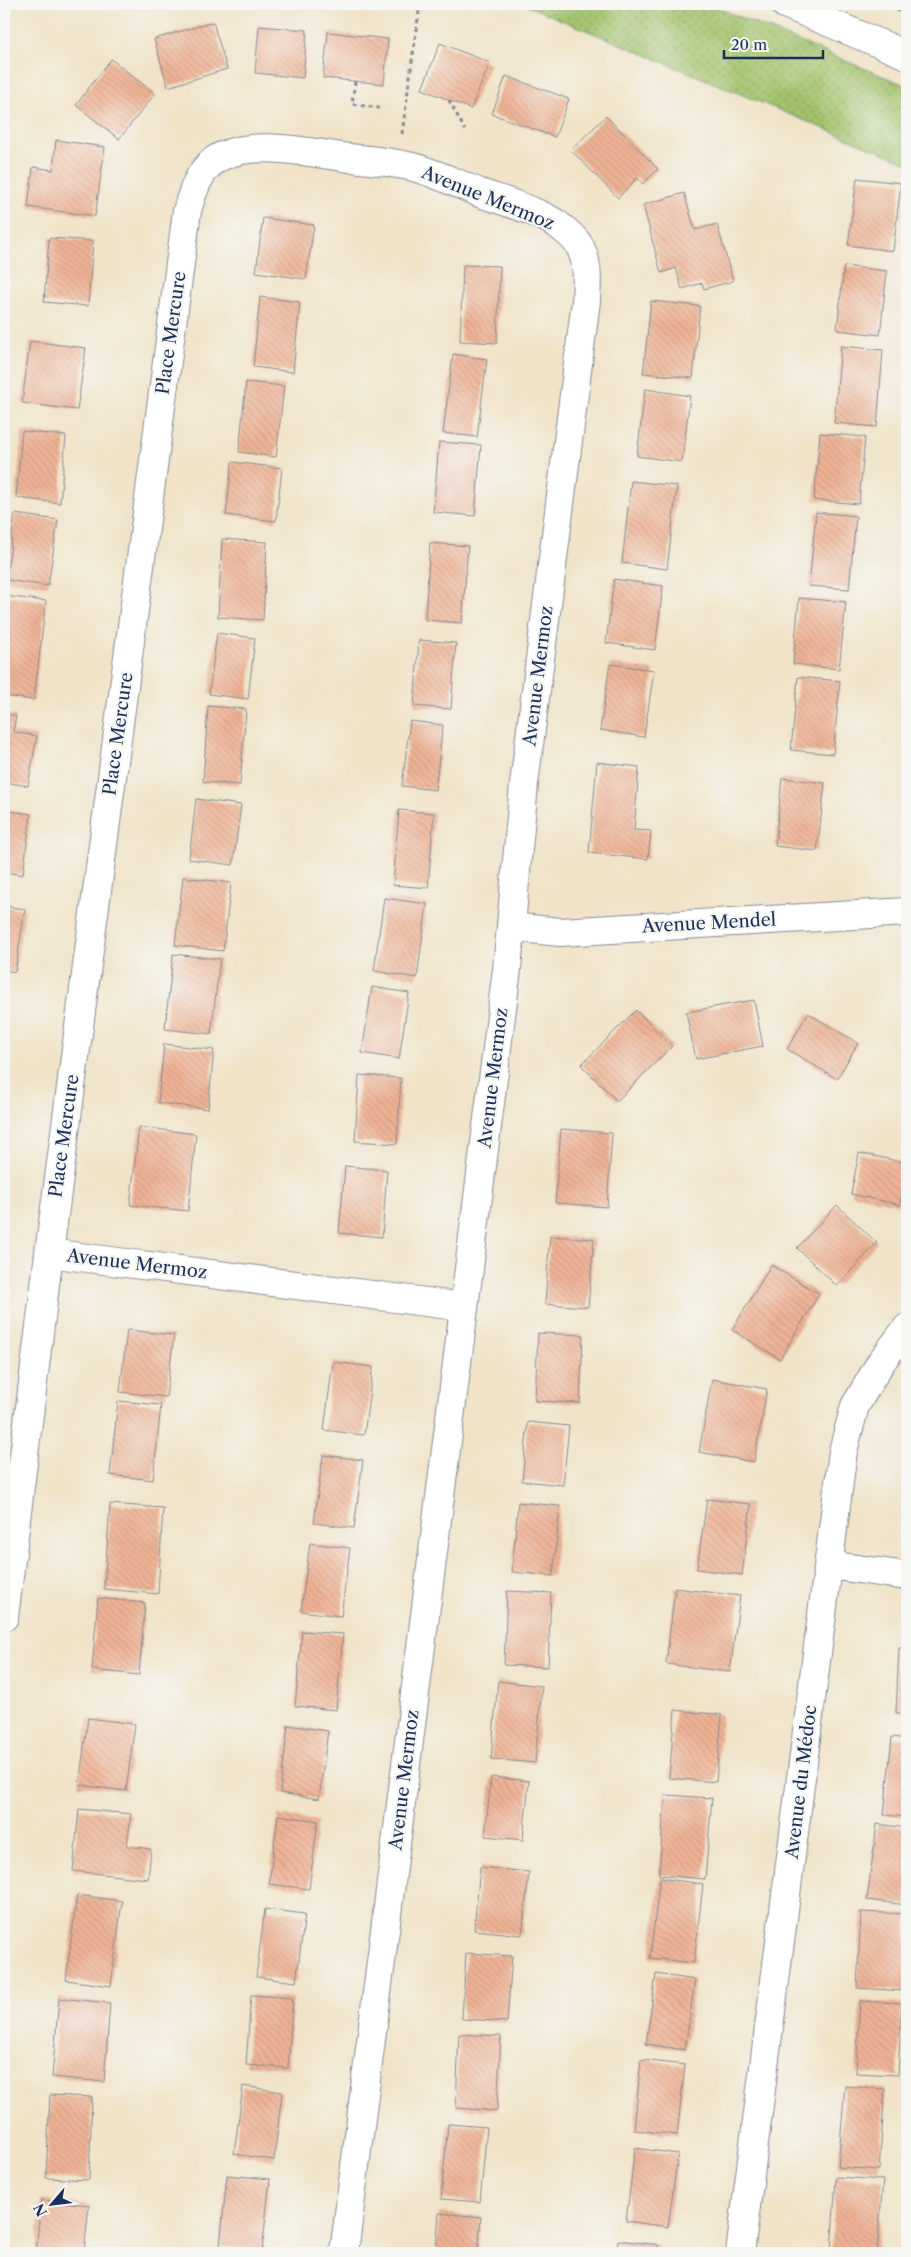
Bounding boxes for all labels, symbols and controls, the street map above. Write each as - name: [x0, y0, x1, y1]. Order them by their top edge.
- scale bar: [724, 28, 822, 60]
- text: 20 m: [731, 35, 767, 54]
- street label: Avenue Mermoz: [417, 161, 558, 235]
- street label: Place Mercure: [151, 270, 191, 396]
- street label: Avenue Mermoz: [518, 605, 558, 748]
- street label: Place Mercure: [98, 671, 138, 797]
- street label: Avenue Mendel: [640, 909, 777, 938]
- street label: Avenue Mermoz: [473, 1007, 513, 1150]
- street label: Place Mercure: [44, 1073, 84, 1199]
- street label: Avenue Mermoz: [65, 1244, 208, 1284]
- street label: Avenue du Médoc: [781, 1704, 821, 1861]
- street label: Avenue Mermoz: [384, 1709, 424, 1852]
- north arrow: [28, 2180, 78, 2230]
- text: N: [30, 2201, 51, 2220]

